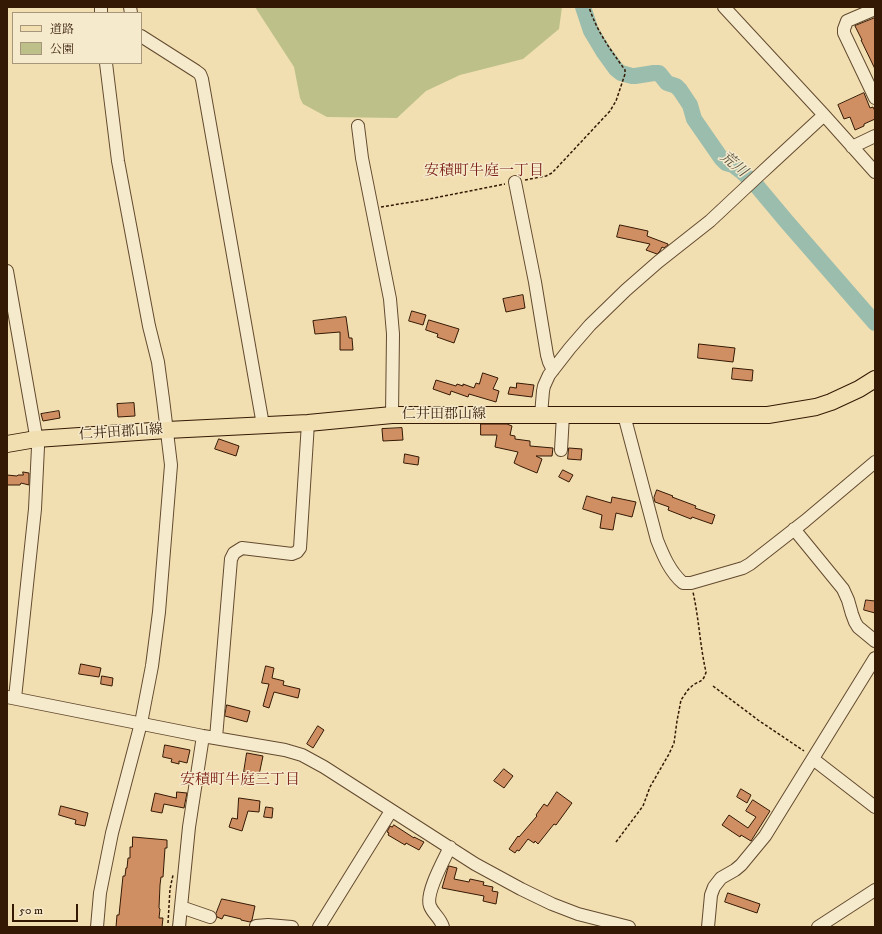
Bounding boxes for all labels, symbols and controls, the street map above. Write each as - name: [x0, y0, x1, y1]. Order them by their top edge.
- legend: [12, 12, 142, 64]
- text: 道路: [50, 22, 74, 37]
- text: 公園: [50, 42, 74, 57]
- water label: 荒川: [716, 148, 750, 182]
- district label: 安積町牛庭一丁目: [424, 163, 544, 181]
- street label: 仁井田郡山線: [402, 407, 486, 423]
- street label: 仁井田郡山線: [79, 422, 163, 444]
- district label: 安積町牛庭三丁目: [180, 772, 300, 790]
- scale bar: [14, 896, 80, 922]
- text: 50 m: [19, 903, 43, 918]

